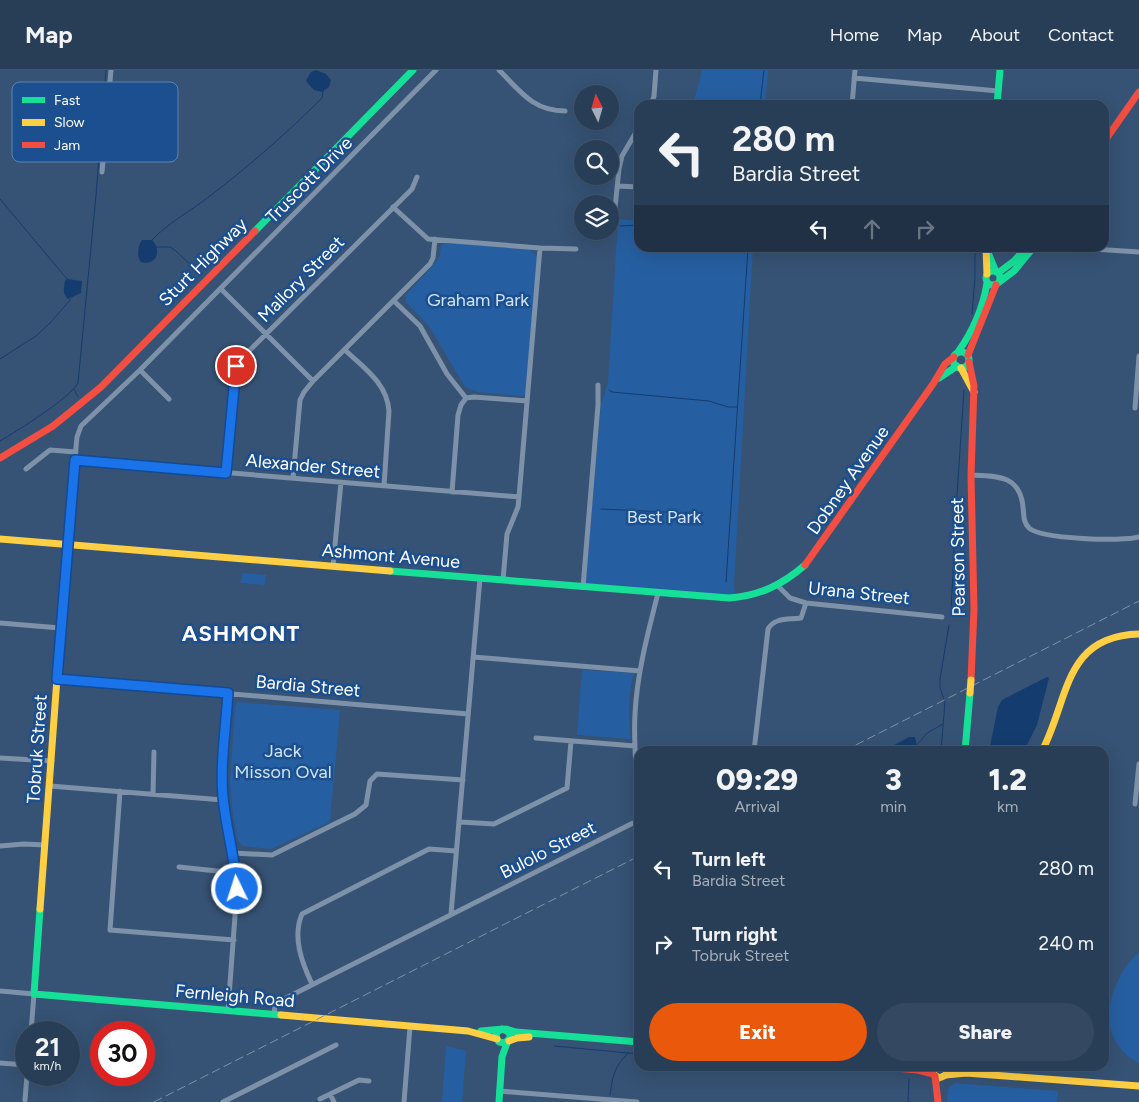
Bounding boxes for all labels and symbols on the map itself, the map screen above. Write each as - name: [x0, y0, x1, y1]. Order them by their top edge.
- legend: [12, 82, 178, 162]
- north arrow: [574, 85, 619, 130]
- text: Fast: [54, 92, 80, 109]
- text: Slow: [54, 114, 85, 131]
- street label: Truscott Drive: [261, 132, 357, 228]
- text: Jam: [54, 137, 80, 154]
- street label: Sturt Highway: [154, 213, 252, 311]
- street label: Mallory Street: [253, 231, 349, 327]
- park label: Graham Park: [427, 289, 529, 311]
- pin: [215, 345, 257, 387]
- street label: Dobney Avenue: [802, 421, 894, 539]
- street label: Alexander Street: [245, 449, 381, 483]
- street label: Pearson Street: [946, 497, 970, 617]
- park label: Best Park: [627, 506, 702, 528]
- street label: Ashmont Avenue: [321, 539, 461, 573]
- street label: Urana Street: [807, 577, 911, 609]
- district label: ASHMONT: [182, 620, 300, 647]
- street label: Bardia Street: [255, 670, 361, 702]
- street label: Tobruk Street: [22, 693, 52, 804]
- park label: Jack Misson Oval: [234, 740, 332, 783]
- street label: Bulolo Street: [496, 816, 600, 884]
- position arrow: [210, 862, 262, 914]
- street label: Fernleigh Road: [174, 980, 296, 1012]
- speed limit sign: 30: [90, 1021, 155, 1086]

